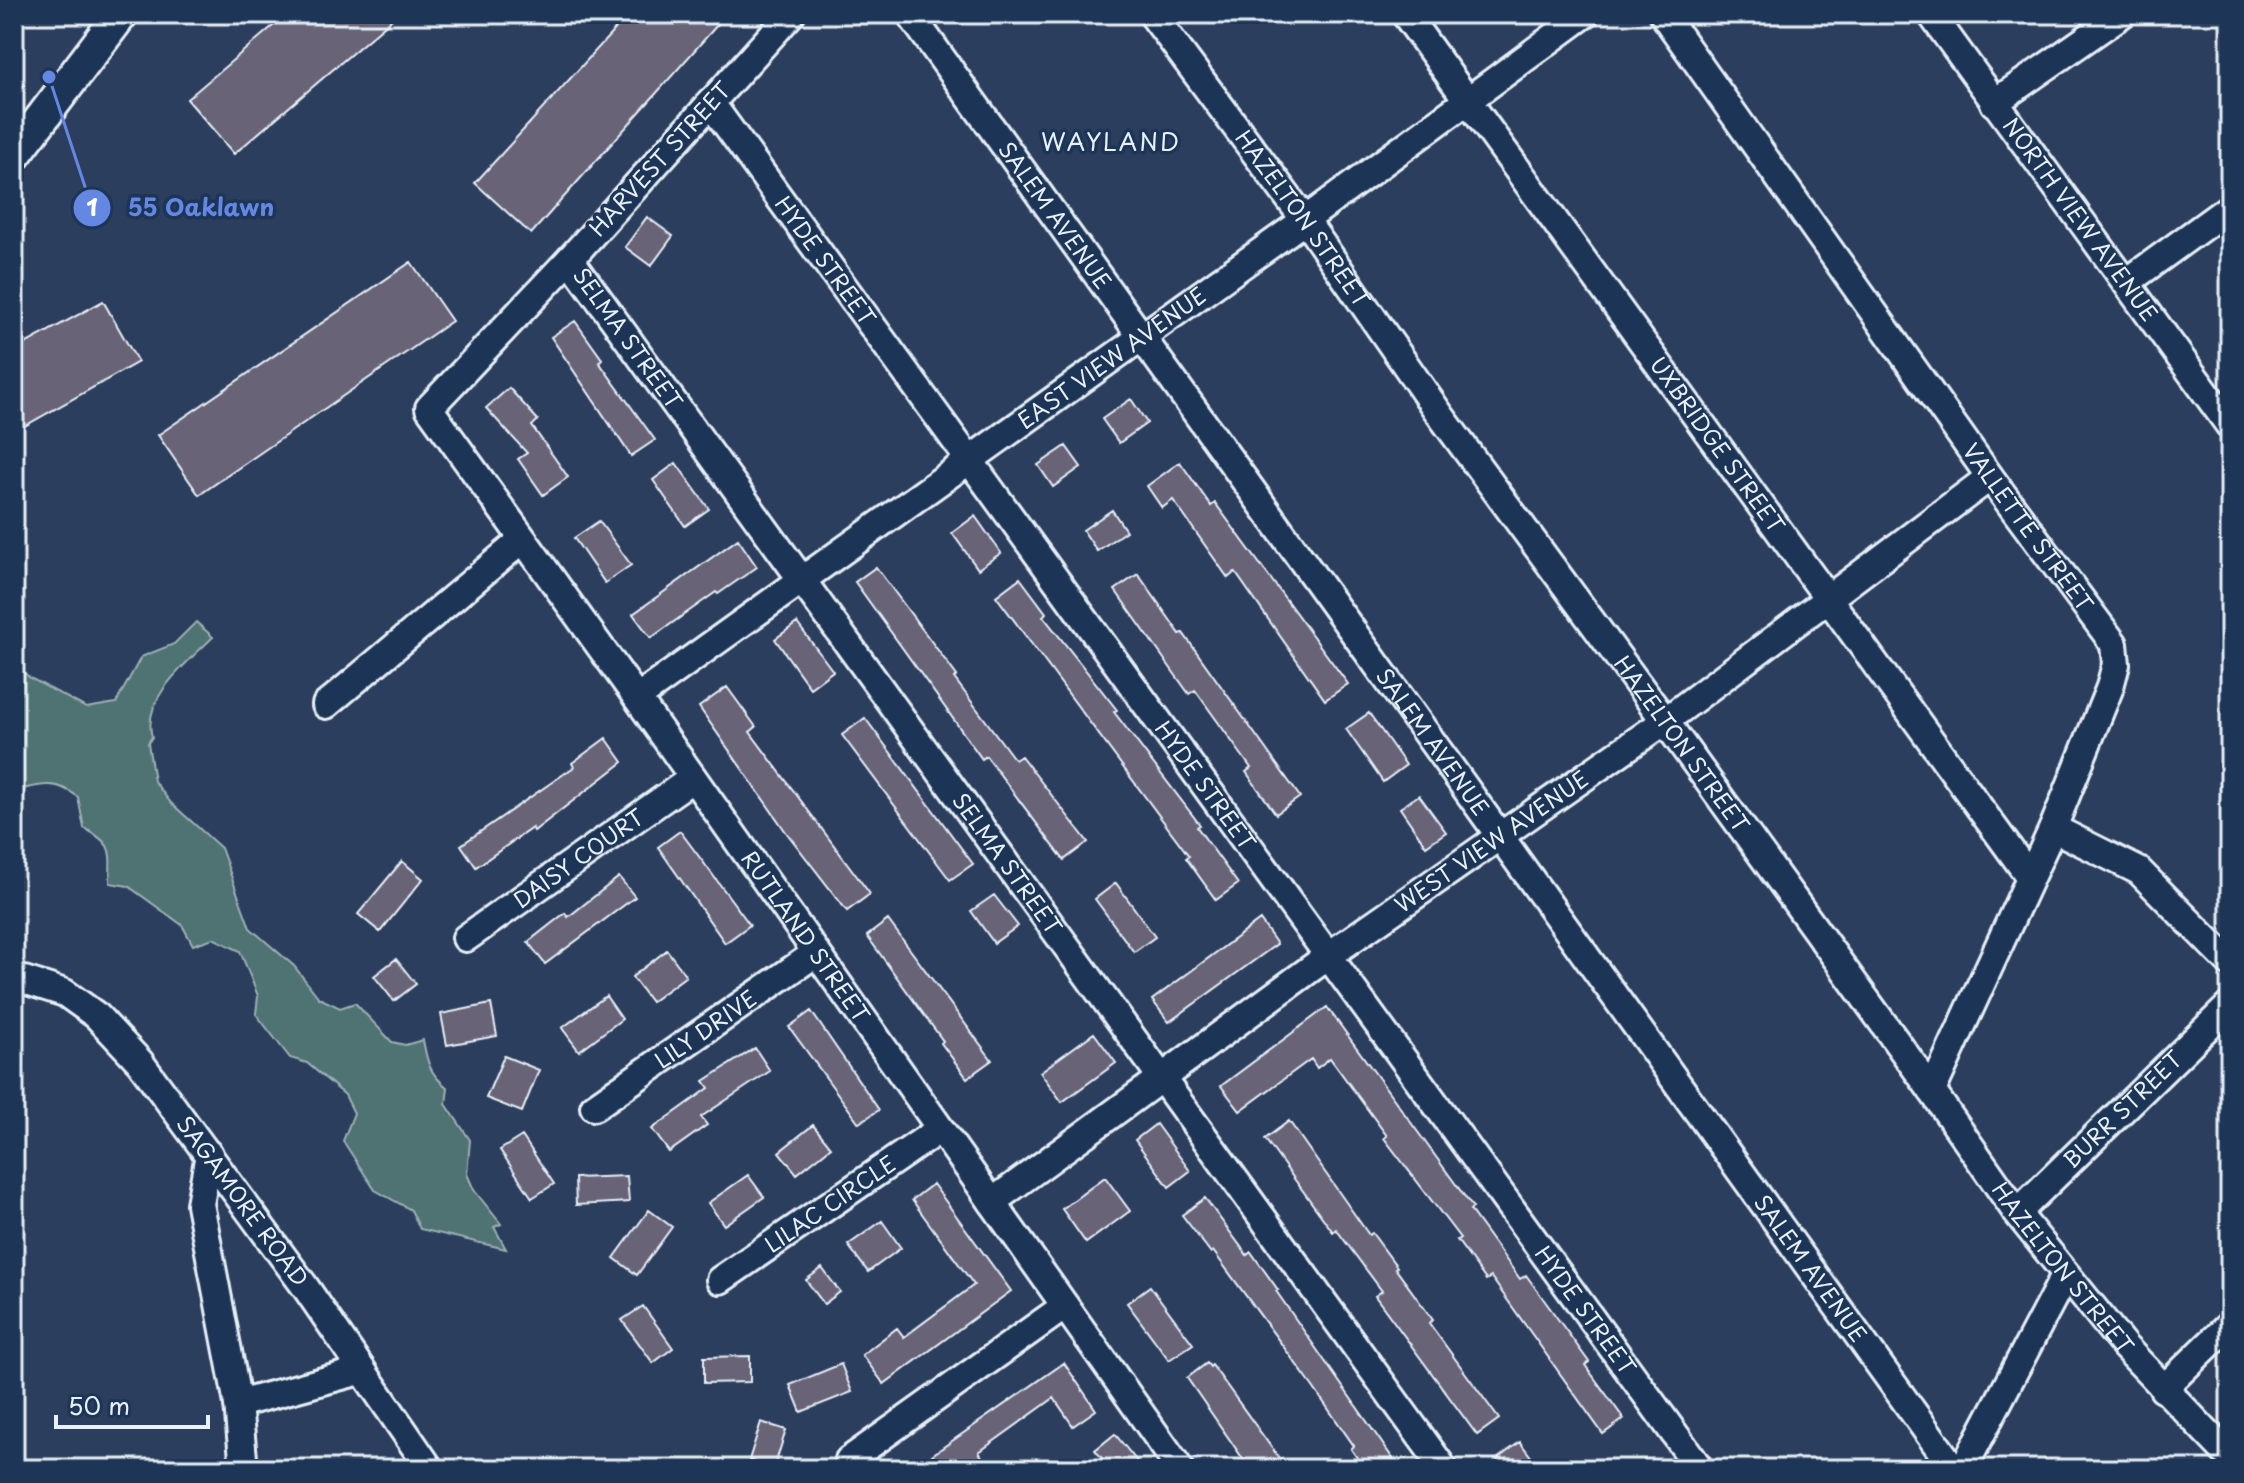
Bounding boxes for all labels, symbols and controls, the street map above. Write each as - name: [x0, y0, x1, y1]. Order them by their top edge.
- street label: HARVEST STREET: [580, 73, 737, 243]
- street label: NORTH VIEW AVENUE: [1996, 110, 2167, 327]
- street label: HAZELTON STREET: [1228, 122, 1379, 313]
- district label: WAYLAND: [1041, 123, 1181, 159]
- street label: SALEM AVENUE: [991, 134, 1120, 295]
- callout: 55 Oaklawn: [72, 184, 290, 232]
- text: 1: [86, 188, 98, 224]
- text: 55 Oaklawn: [128, 188, 274, 224]
- street label: HYDE STREET: [768, 188, 884, 331]
- street label: SELMA STREET: [566, 260, 691, 415]
- street label: EAST VIEW AVENUE: [1010, 278, 1212, 436]
- street label: UXBRIDGE STREET: [1643, 349, 1793, 539]
- street label: VALLETTE STREET: [1956, 436, 2102, 618]
- street label: HAZELTON STREET: [1607, 648, 1758, 839]
- street label: SALEM AVENUE: [1369, 660, 1498, 822]
- street label: HYDE STREET: [1148, 713, 1264, 856]
- street label: WEST VIEW AVENUE: [1387, 761, 1594, 920]
- street label: SELMA STREET: [945, 785, 1071, 941]
- street label: DAISY COURT: [506, 800, 650, 915]
- street label: RUTLAND STREET: [734, 843, 878, 1029]
- street label: LILY DRIVE: [647, 981, 763, 1075]
- street label: BURR STREET: [2055, 1042, 2189, 1175]
- street label: SAGAMORE ROAD: [170, 1108, 317, 1292]
- street label: LILAC CIRCLE: [757, 1146, 902, 1260]
- street label: HAZELTON STREET: [1985, 1174, 2142, 1360]
- street label: SALEM AVENUE: [1747, 1187, 1876, 1348]
- street label: HYDE STREET: [1528, 1238, 1645, 1381]
- scale bar: [56, 1379, 208, 1429]
- text: 50 m: [68, 1387, 130, 1423]

